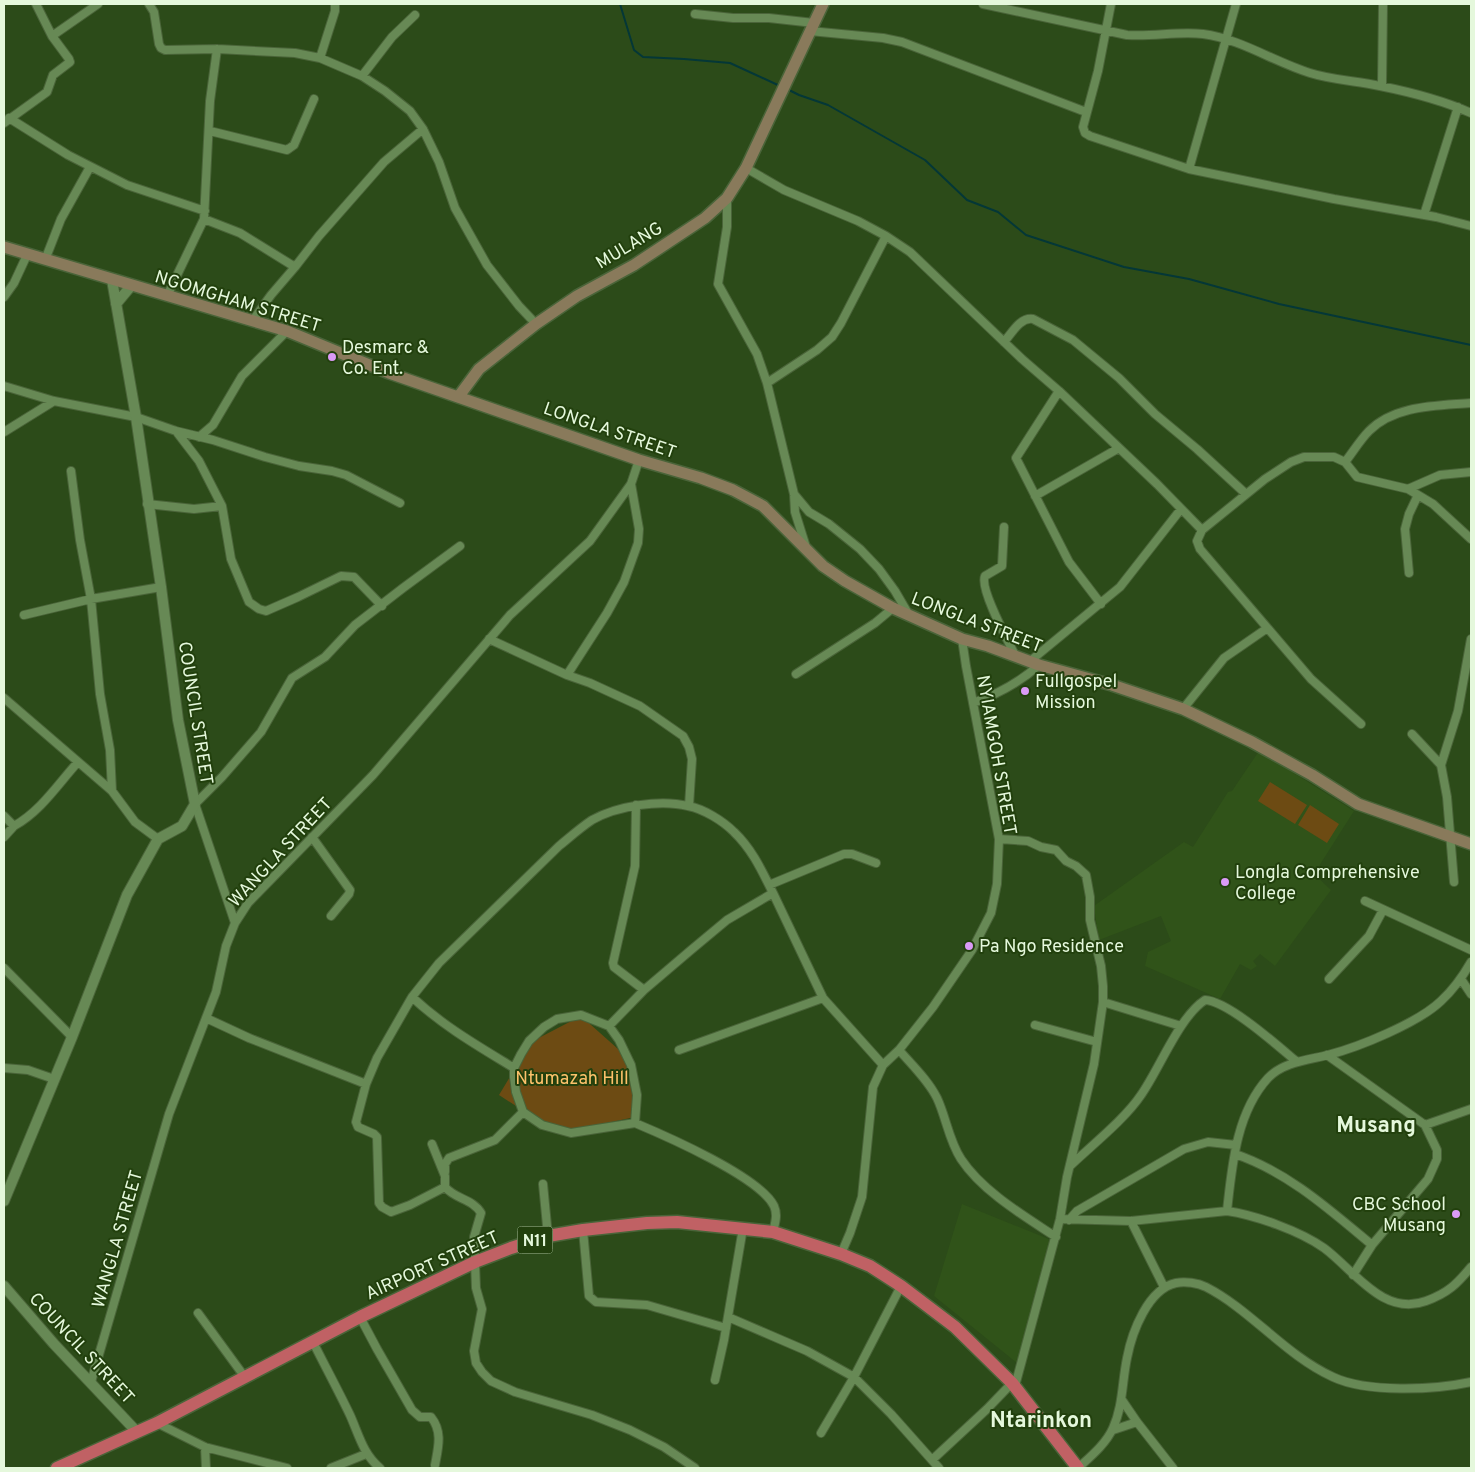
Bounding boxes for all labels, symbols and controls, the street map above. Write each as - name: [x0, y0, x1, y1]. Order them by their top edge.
- street label: MULANG: [592, 217, 668, 275]
- street label: NGOMGHAM STREET: [152, 266, 323, 339]
- place label: Desmarc & Co. Ent.: [342, 337, 429, 381]
- marker: Desmarc & Co. Ent.: [326, 351, 338, 363]
- street label: LONGLA STREET: [540, 398, 679, 465]
- street label: LONGLA STREET: [907, 588, 1046, 659]
- street label: COUNCIL STREET: [172, 640, 217, 787]
- place label: Fullgospel Mission: [1035, 671, 1117, 715]
- street label: NYIAMGOH STREET: [970, 673, 1021, 837]
- marker: Fullgospel Mission: [1019, 685, 1031, 697]
- street label: WANGLA STREET: [224, 793, 338, 913]
- place label: Longla Comprehensive College: [1235, 862, 1420, 906]
- marker: Longla Comprehensive College: [1219, 876, 1231, 888]
- place label: Pa Ngo Residence: [979, 936, 1124, 959]
- marker: Pa Ngo Residence: [963, 940, 975, 952]
- park label: Ntumazah Hill: [515, 1068, 629, 1091]
- district label: Musang: [1336, 1113, 1416, 1140]
- street label: WANGLA STREET: [88, 1168, 149, 1311]
- place label: CBC School Musang: [1352, 1194, 1446, 1238]
- marker: CBC School Musang: [1450, 1208, 1462, 1220]
- road number: N11: [518, 1226, 552, 1254]
- street label: AIRPORT STREET: [362, 1227, 503, 1306]
- street label: COUNCIL STREET: [23, 1288, 139, 1410]
- district label: Ntarinkon: [990, 1408, 1092, 1435]

